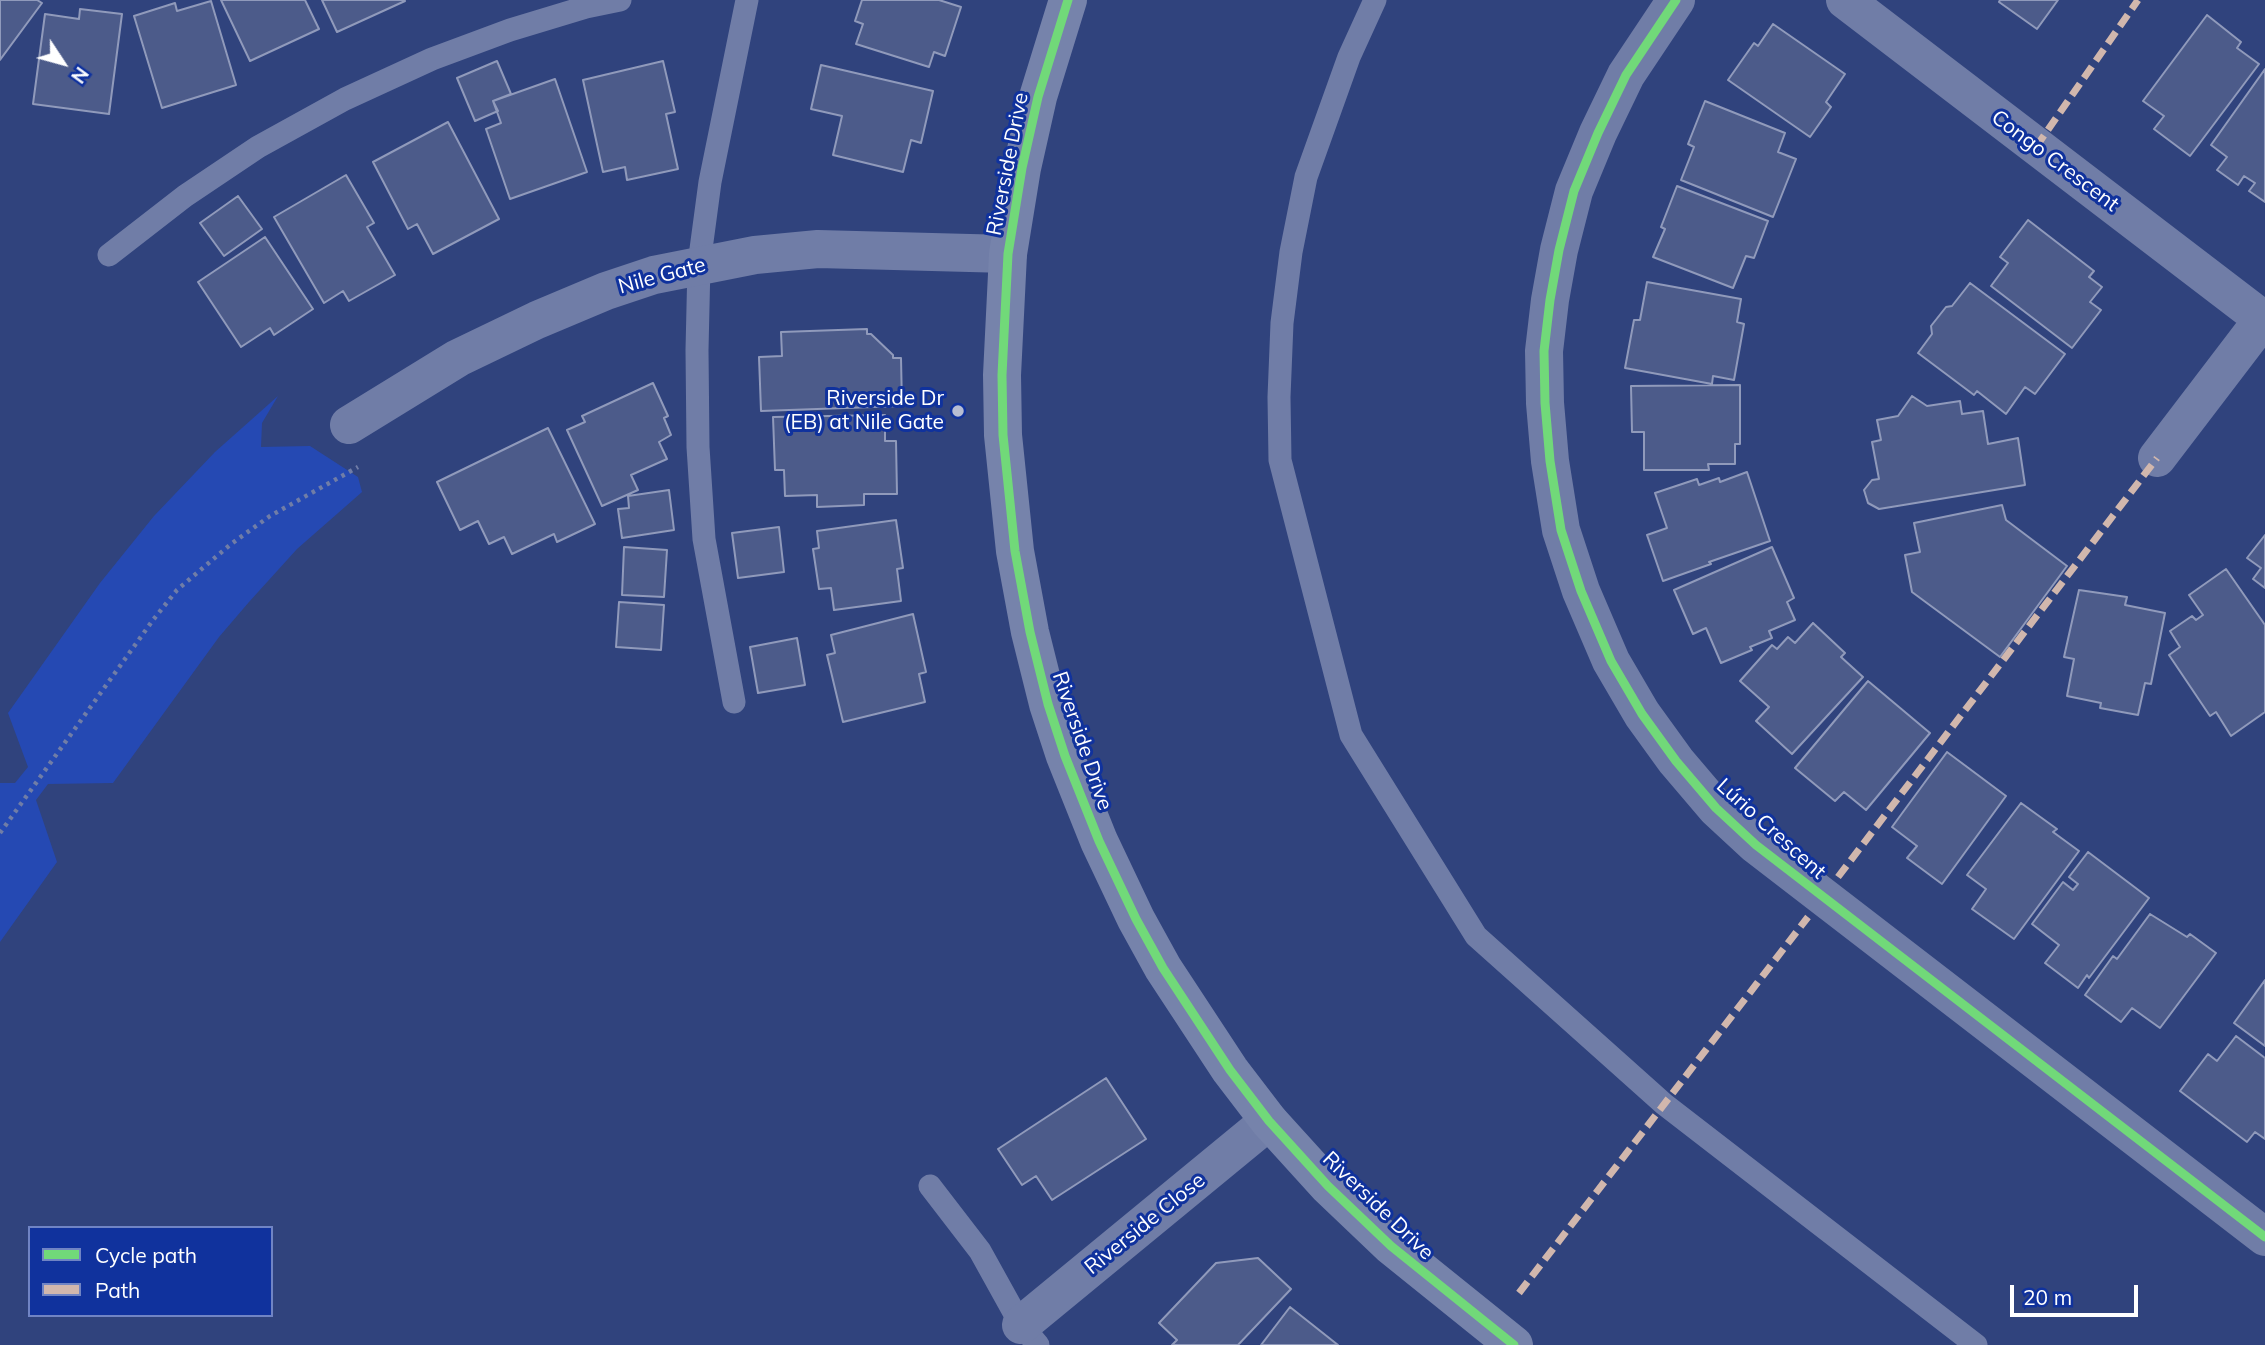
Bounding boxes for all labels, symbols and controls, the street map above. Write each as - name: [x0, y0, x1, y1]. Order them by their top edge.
- north arrow: [28, 28, 98, 98]
- text: N: [66, 62, 94, 88]
- street label: Riverside Drive: [982, 90, 1034, 238]
- street label: Congo Crescent: [1986, 105, 2124, 217]
- street label: Nile Gate: [616, 252, 708, 300]
- place label: Riverside Dr (EB) at Nile Gate: [784, 386, 944, 436]
- marker: Riverside Dr (EB) at Nile Gate: [950, 403, 966, 419]
- street label: Riverside Drive: [1046, 668, 1118, 814]
- street label: Lúrio Crescent: [1711, 773, 1831, 885]
- street label: Riverside Drive: [1317, 1147, 1439, 1265]
- street label: Riverside Close: [1080, 1168, 1210, 1280]
- legend: [28, 1226, 273, 1317]
- text: Cycle path: [95, 1242, 197, 1268]
- scale bar: [2013, 1272, 2141, 1316]
- text: Path: [95, 1277, 140, 1303]
- text: 20 m: [2023, 1284, 2072, 1310]

